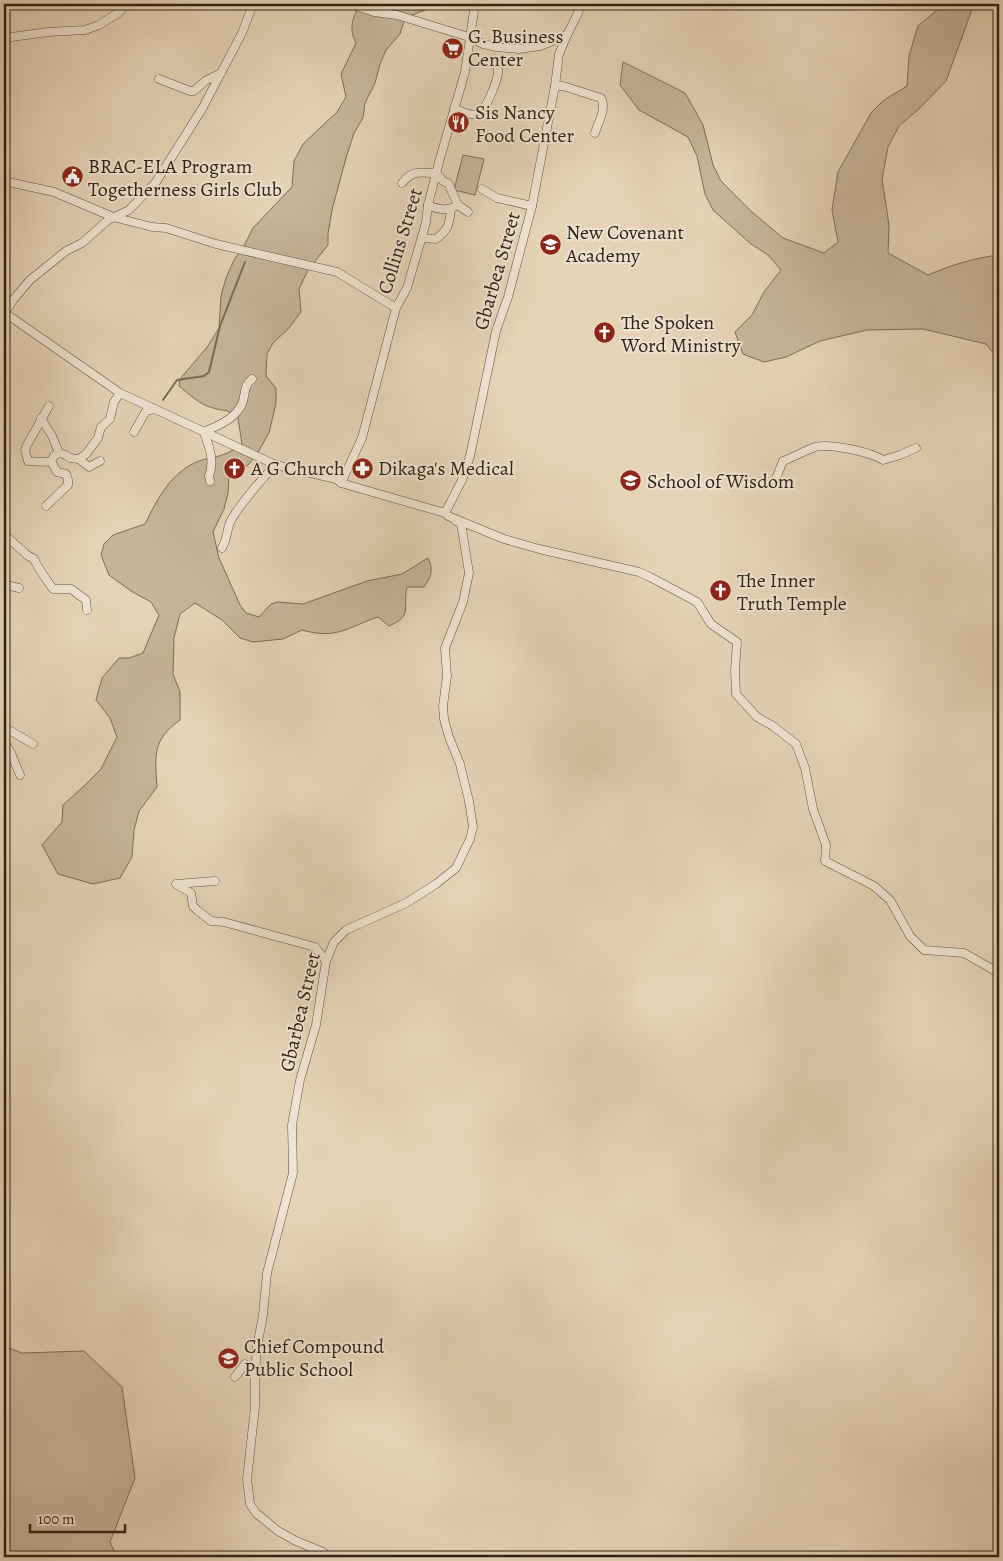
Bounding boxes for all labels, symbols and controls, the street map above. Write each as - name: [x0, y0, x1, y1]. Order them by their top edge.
- place label: G. Business Center: [468, 23, 563, 73]
- supermarket icon: G. Business Center: [440, 36, 464, 60]
- place label: Sis Nancy Food Center: [475, 99, 575, 149]
- restaurant icon: Sis Nancy Food Center: [447, 111, 471, 135]
- place label: BRAC-ELA Program Togetherness Girls Club: [88, 153, 282, 203]
- public building icon: BRAC-ELA Program Togetherness Girls Club: [60, 165, 84, 189]
- street label: Collins Street: [371, 184, 429, 297]
- street label: Gbarbea Street: [467, 208, 527, 333]
- place label: New Covenant Academy: [565, 219, 685, 269]
- school or university icon: New Covenant Academy: [538, 232, 562, 256]
- place label: The Spoken Word Ministry: [620, 309, 742, 359]
- church icon: The Spoken Word Ministry: [593, 321, 617, 345]
- place label: A G Church: [250, 455, 345, 482]
- place label: Dikaga's Medical: [378, 455, 514, 482]
- church icon: A G Church: [223, 456, 247, 480]
- pharmacy icon: Dikaga's Medical: [350, 456, 374, 480]
- place label: School of Wisdom: [647, 468, 795, 495]
- school or university icon: School of Wisdom: [619, 469, 643, 493]
- place label: The Inner Truth Temple: [737, 567, 847, 617]
- church icon: The Inner Truth Temple: [709, 579, 733, 603]
- street label: Gbarbea Street: [273, 949, 327, 1074]
- place label: Chief Compound Public School: [244, 1333, 384, 1383]
- school or university icon: Chief Compound Public School: [216, 1346, 240, 1370]
- scale bar: [30, 1501, 125, 1533]
- text: 100 m: [38, 1509, 75, 1529]

